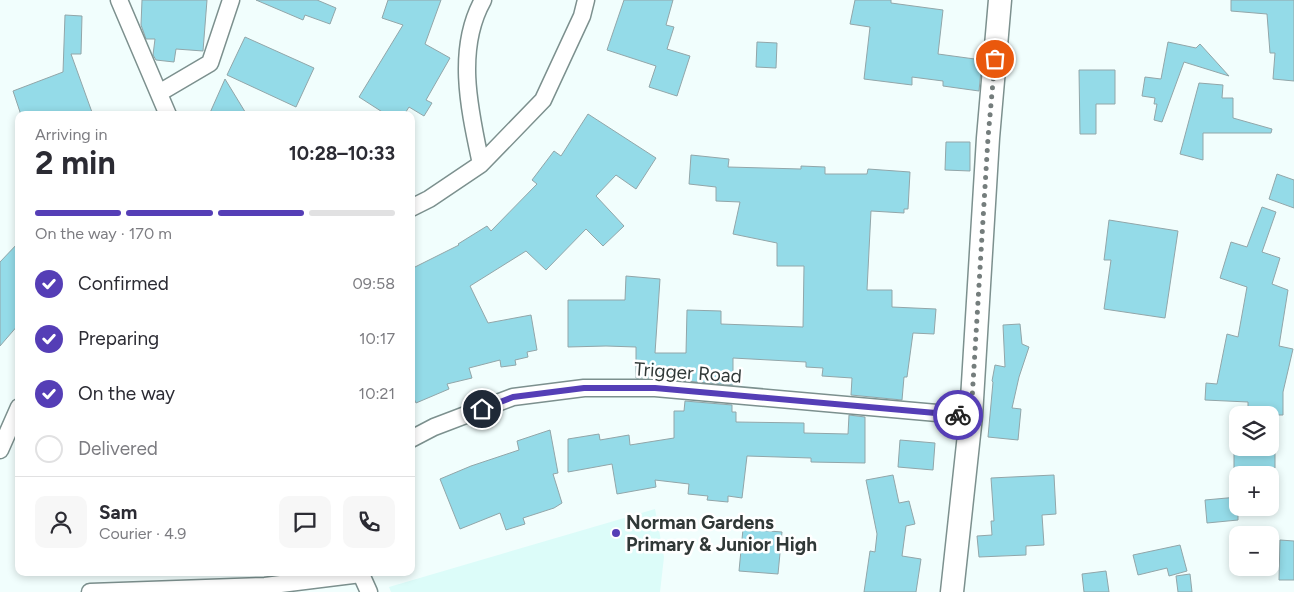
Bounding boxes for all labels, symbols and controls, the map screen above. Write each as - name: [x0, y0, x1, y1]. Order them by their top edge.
- pin: [974, 38, 1016, 80]
- icon: bag: [981, 45, 1009, 73]
- text: Arriving in: [35, 125, 107, 144]
- text: 10:28–10:33: [289, 142, 395, 165]
- text: 2 min: [35, 144, 116, 182]
- text: On the way · 170 m: [35, 224, 172, 243]
- icon: check: [35, 270, 63, 298]
- text: Confirmed: [78, 272, 169, 295]
- text: 09:58: [353, 274, 395, 293]
- icon: check: [35, 325, 63, 353]
- text: Preparing: [78, 327, 159, 350]
- text: 10:17: [359, 329, 395, 348]
- street label: Trigger Road: [633, 357, 743, 388]
- icon: check: [35, 380, 63, 408]
- text: On the way: [78, 382, 175, 405]
- text: 10:21: [359, 384, 395, 403]
- pin: [461, 388, 503, 430]
- courier: [933, 390, 983, 440]
- icon: home: [468, 395, 496, 423]
- icon: bike: [944, 401, 972, 429]
- map controls: [1229, 406, 1279, 576]
- button: layers: [1229, 406, 1279, 456]
- text: Delivered: [78, 437, 158, 460]
- button: +: [1229, 466, 1279, 516]
- button: person: [35, 496, 87, 548]
- button: chat: [279, 496, 331, 548]
- button: phone: [343, 496, 395, 548]
- text: Sam: [99, 501, 137, 524]
- place label: Norman Gardens Primary & Junior High: [626, 511, 817, 556]
- text: Courier · 4.9: [99, 524, 186, 543]
- button: −: [1229, 526, 1279, 576]
- marker: Norman Gardens Primary & Junior High: [610, 527, 622, 539]

